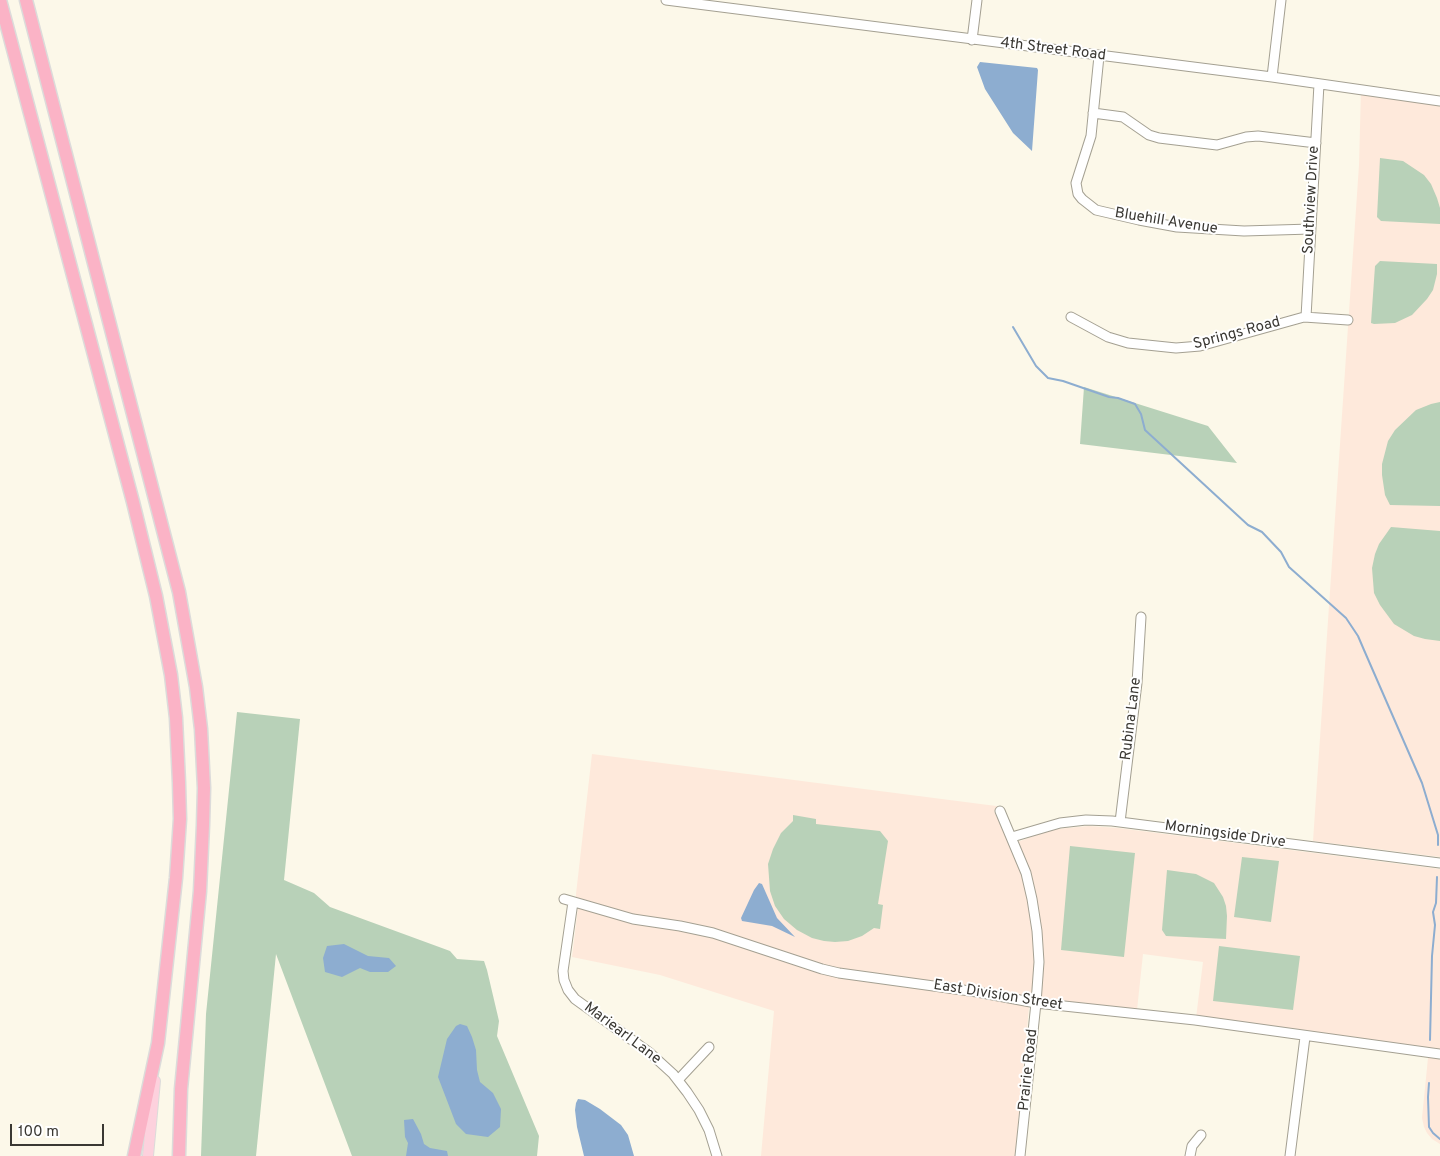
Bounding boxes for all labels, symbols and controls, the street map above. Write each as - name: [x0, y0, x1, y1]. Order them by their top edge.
- street label: 4th Street Road: [999, 35, 1107, 65]
- street label: Southview Drive: [1300, 145, 1324, 255]
- street label: Bluehill Avenue: [1113, 205, 1219, 239]
- street label: Springs Road: [1192, 314, 1282, 354]
- street label: Rubina Lane: [1118, 676, 1146, 762]
- street label: Morningside Drive: [1163, 818, 1287, 852]
- street label: East Division Street: [932, 977, 1064, 1015]
- street label: Mariearl Lane: [580, 999, 664, 1069]
- street label: Prairie Road: [1016, 1028, 1042, 1112]
- scale bar: [12, 1114, 106, 1146]
- text: 100 m: [18, 1123, 59, 1142]

